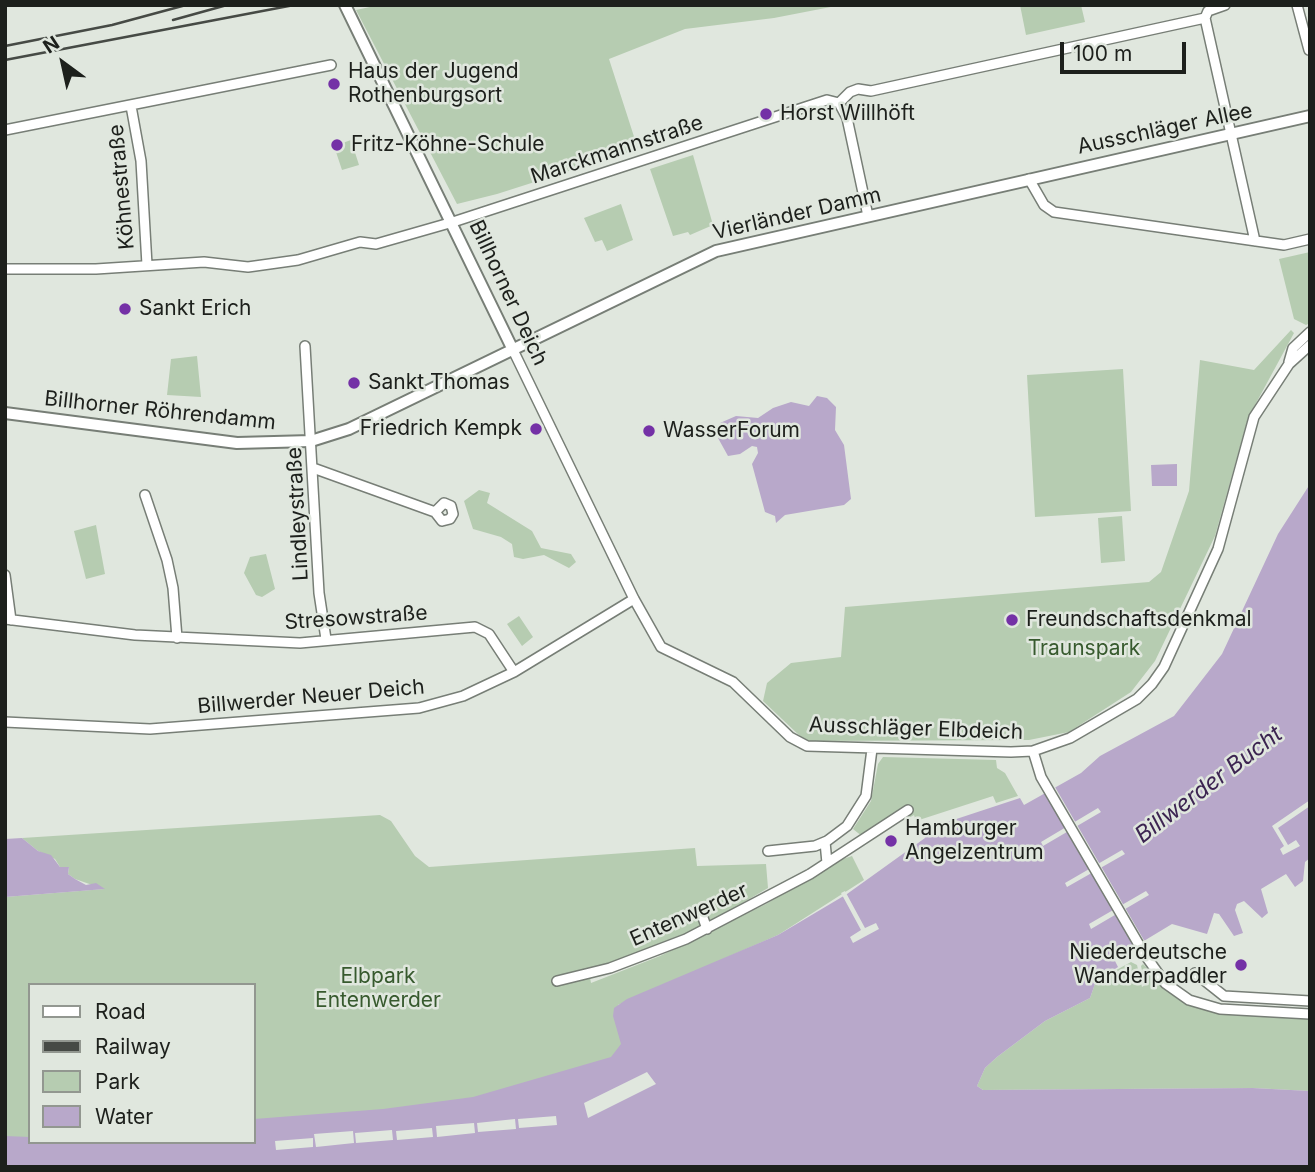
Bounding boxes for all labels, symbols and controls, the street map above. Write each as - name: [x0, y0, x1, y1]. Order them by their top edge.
- north arrow: [28, 28, 98, 98]
- scale bar: [1063, 28, 1189, 72]
- text: N: [39, 31, 64, 59]
- text: 100 m: [1073, 41, 1132, 66]
- place label: Haus der Jugend Rothenburgsort: [348, 59, 519, 109]
- marker: Haus der Jugend Rothenburgsort: [326, 76, 342, 92]
- street label: Ausschläger Allee: [1075, 98, 1255, 160]
- place label: Horst Willhöft: [780, 101, 915, 127]
- marker: Horst Willhöft: [758, 106, 774, 122]
- street label: Marckmannstraße: [528, 110, 706, 190]
- street label: Köhnestraße: [104, 123, 140, 251]
- place label: Fritz-Köhne-Schule: [351, 132, 544, 158]
- marker: Fritz-Köhne-Schule: [329, 137, 345, 153]
- street label: Vierländer Damm: [710, 182, 884, 246]
- street label: Billhorner Deich: [463, 216, 553, 370]
- place label: Sankt Erich: [139, 296, 251, 322]
- marker: Sankt Erich: [117, 301, 133, 317]
- place label: Sankt Thomas: [368, 370, 510, 396]
- marker: Sankt Thomas: [346, 375, 362, 391]
- street label: Billhorner Röhrendamm: [43, 386, 277, 436]
- place label: Friedrich Kempk: [360, 416, 522, 442]
- place label: WasserForum: [663, 418, 800, 444]
- marker: Friedrich Kempk: [528, 421, 544, 437]
- marker: WasserForum: [641, 423, 657, 439]
- street label: Lindleystraße: [282, 447, 314, 581]
- street label: Stresowstraße: [284, 600, 428, 636]
- place label: Freundschaftsdenkmal: [1026, 607, 1252, 633]
- marker: Freundschaftsdenkmal: [1004, 612, 1020, 628]
- park label: Traunspark: [1028, 636, 1140, 662]
- street label: Billwerder Neuer Deich: [196, 675, 426, 719]
- street label: Ausschläger Elbdeich: [808, 713, 1024, 745]
- water label: Billwerder Bucht: [1130, 721, 1288, 849]
- place label: Hamburger Angelzentrum: [905, 816, 1044, 866]
- marker: Hamburger Angelzentrum: [883, 833, 899, 849]
- street label: Entenwerder: [626, 878, 752, 952]
- place label: Niederdeutsche Wanderpaddler: [1069, 940, 1227, 990]
- marker: Niederdeutsche Wanderpaddler: [1233, 957, 1249, 973]
- park label: Elbpark Entenwerder: [315, 964, 441, 1014]
- legend: [28, 983, 256, 1144]
- text: Road: [95, 999, 146, 1024]
- text: Railway: [95, 1034, 171, 1059]
- text: Park: [95, 1069, 140, 1094]
- text: Water: [95, 1104, 153, 1129]

